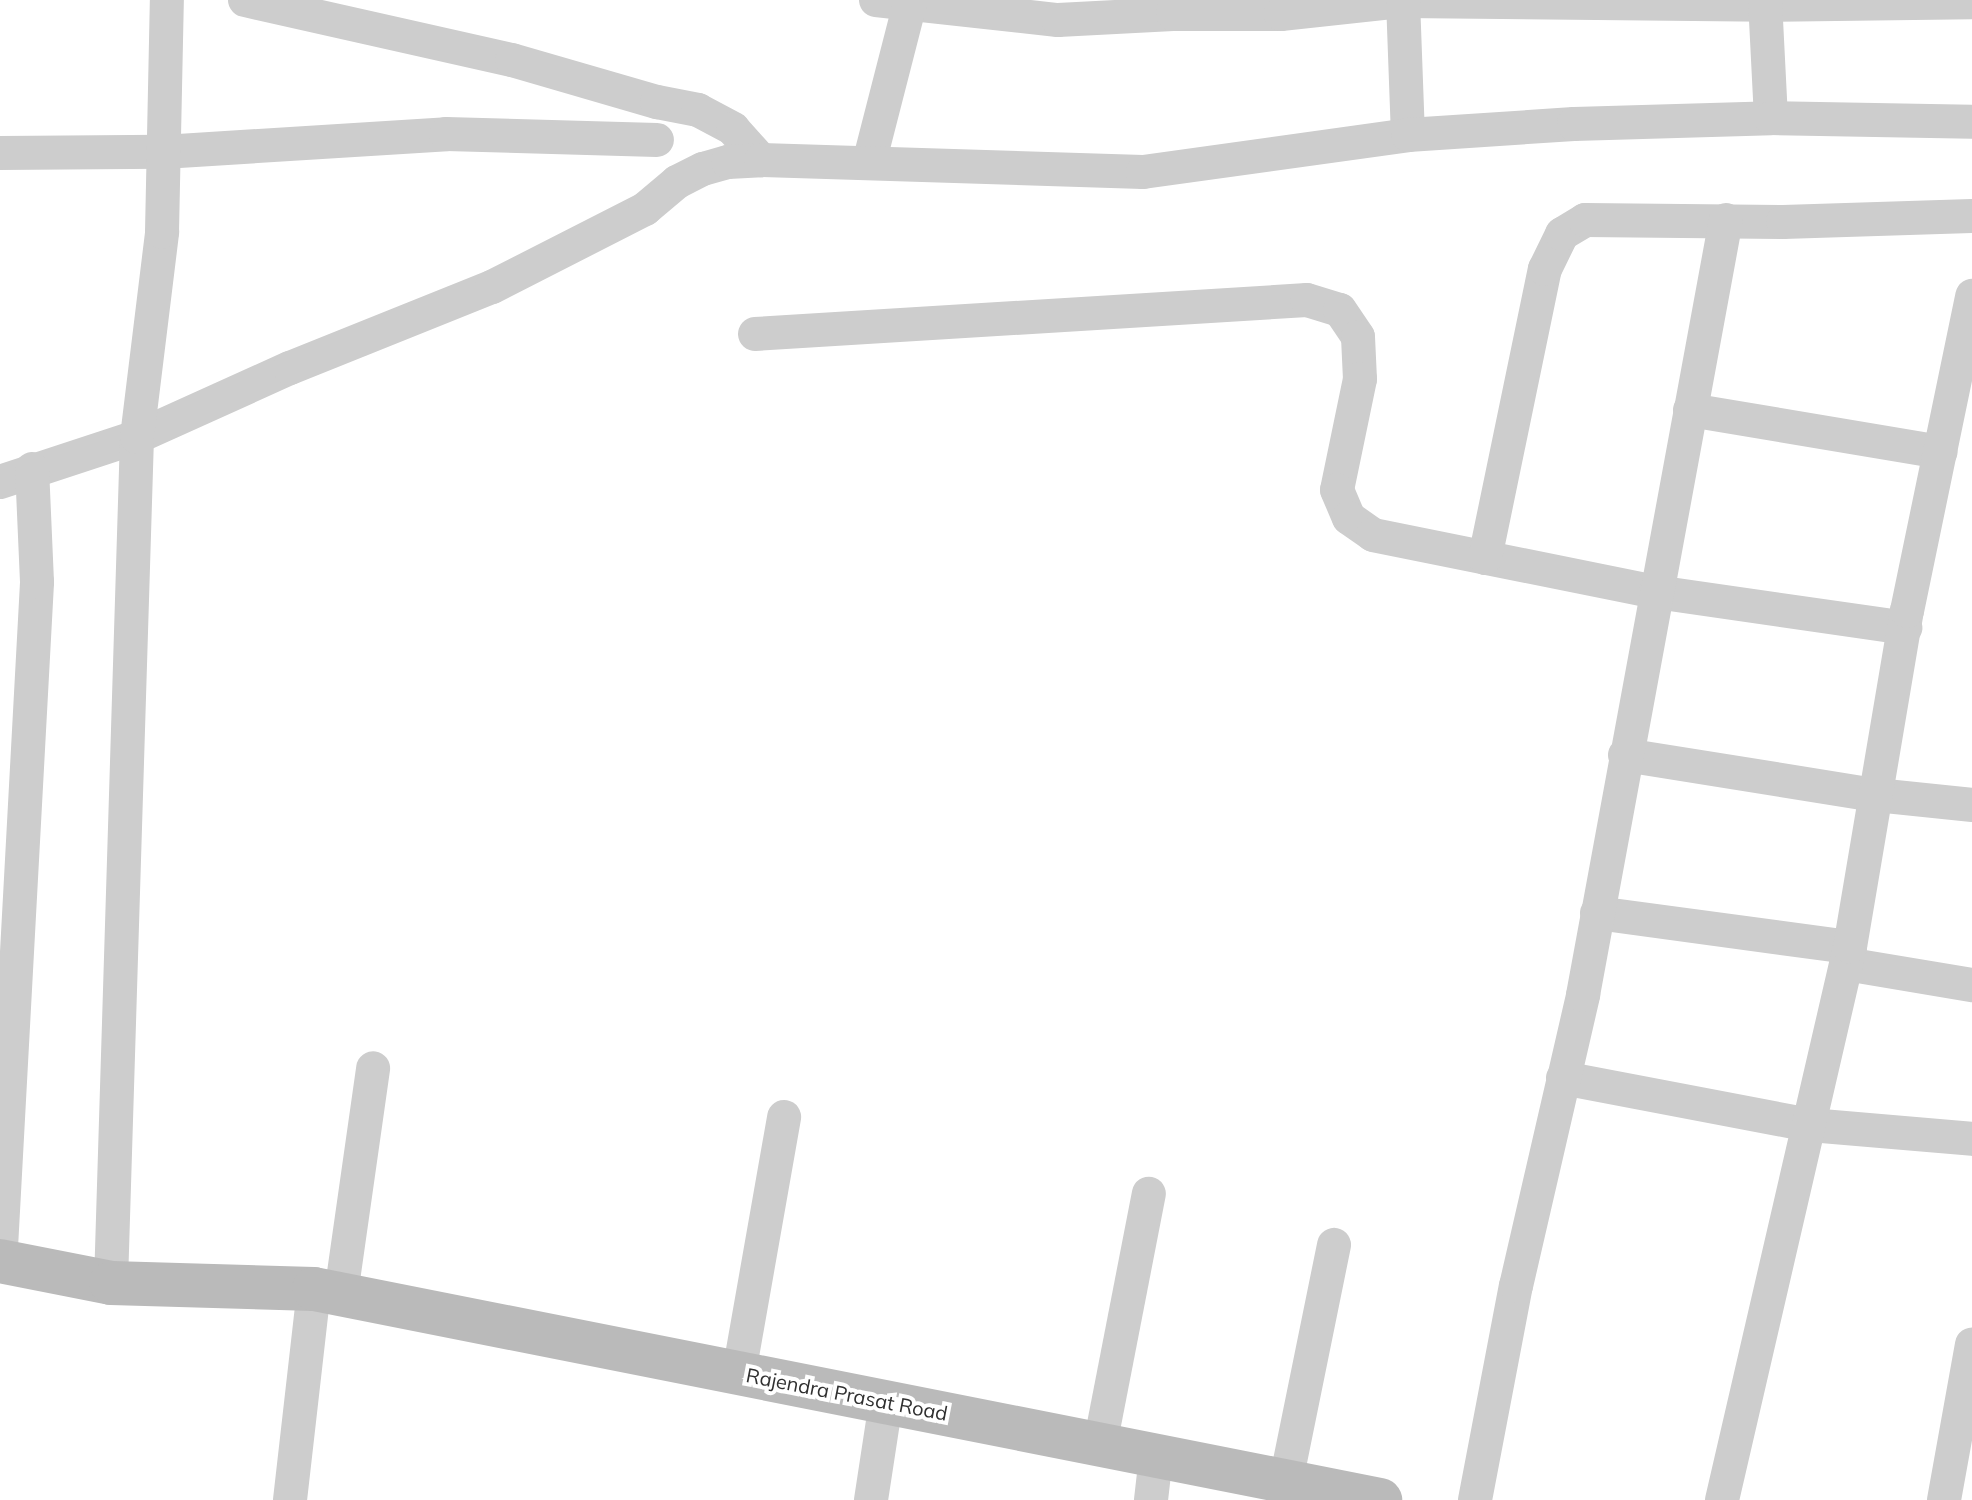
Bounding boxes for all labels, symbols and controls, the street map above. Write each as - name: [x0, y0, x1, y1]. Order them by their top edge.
- street label: Rajendra Prasat Road: [744, 1363, 950, 1425]

